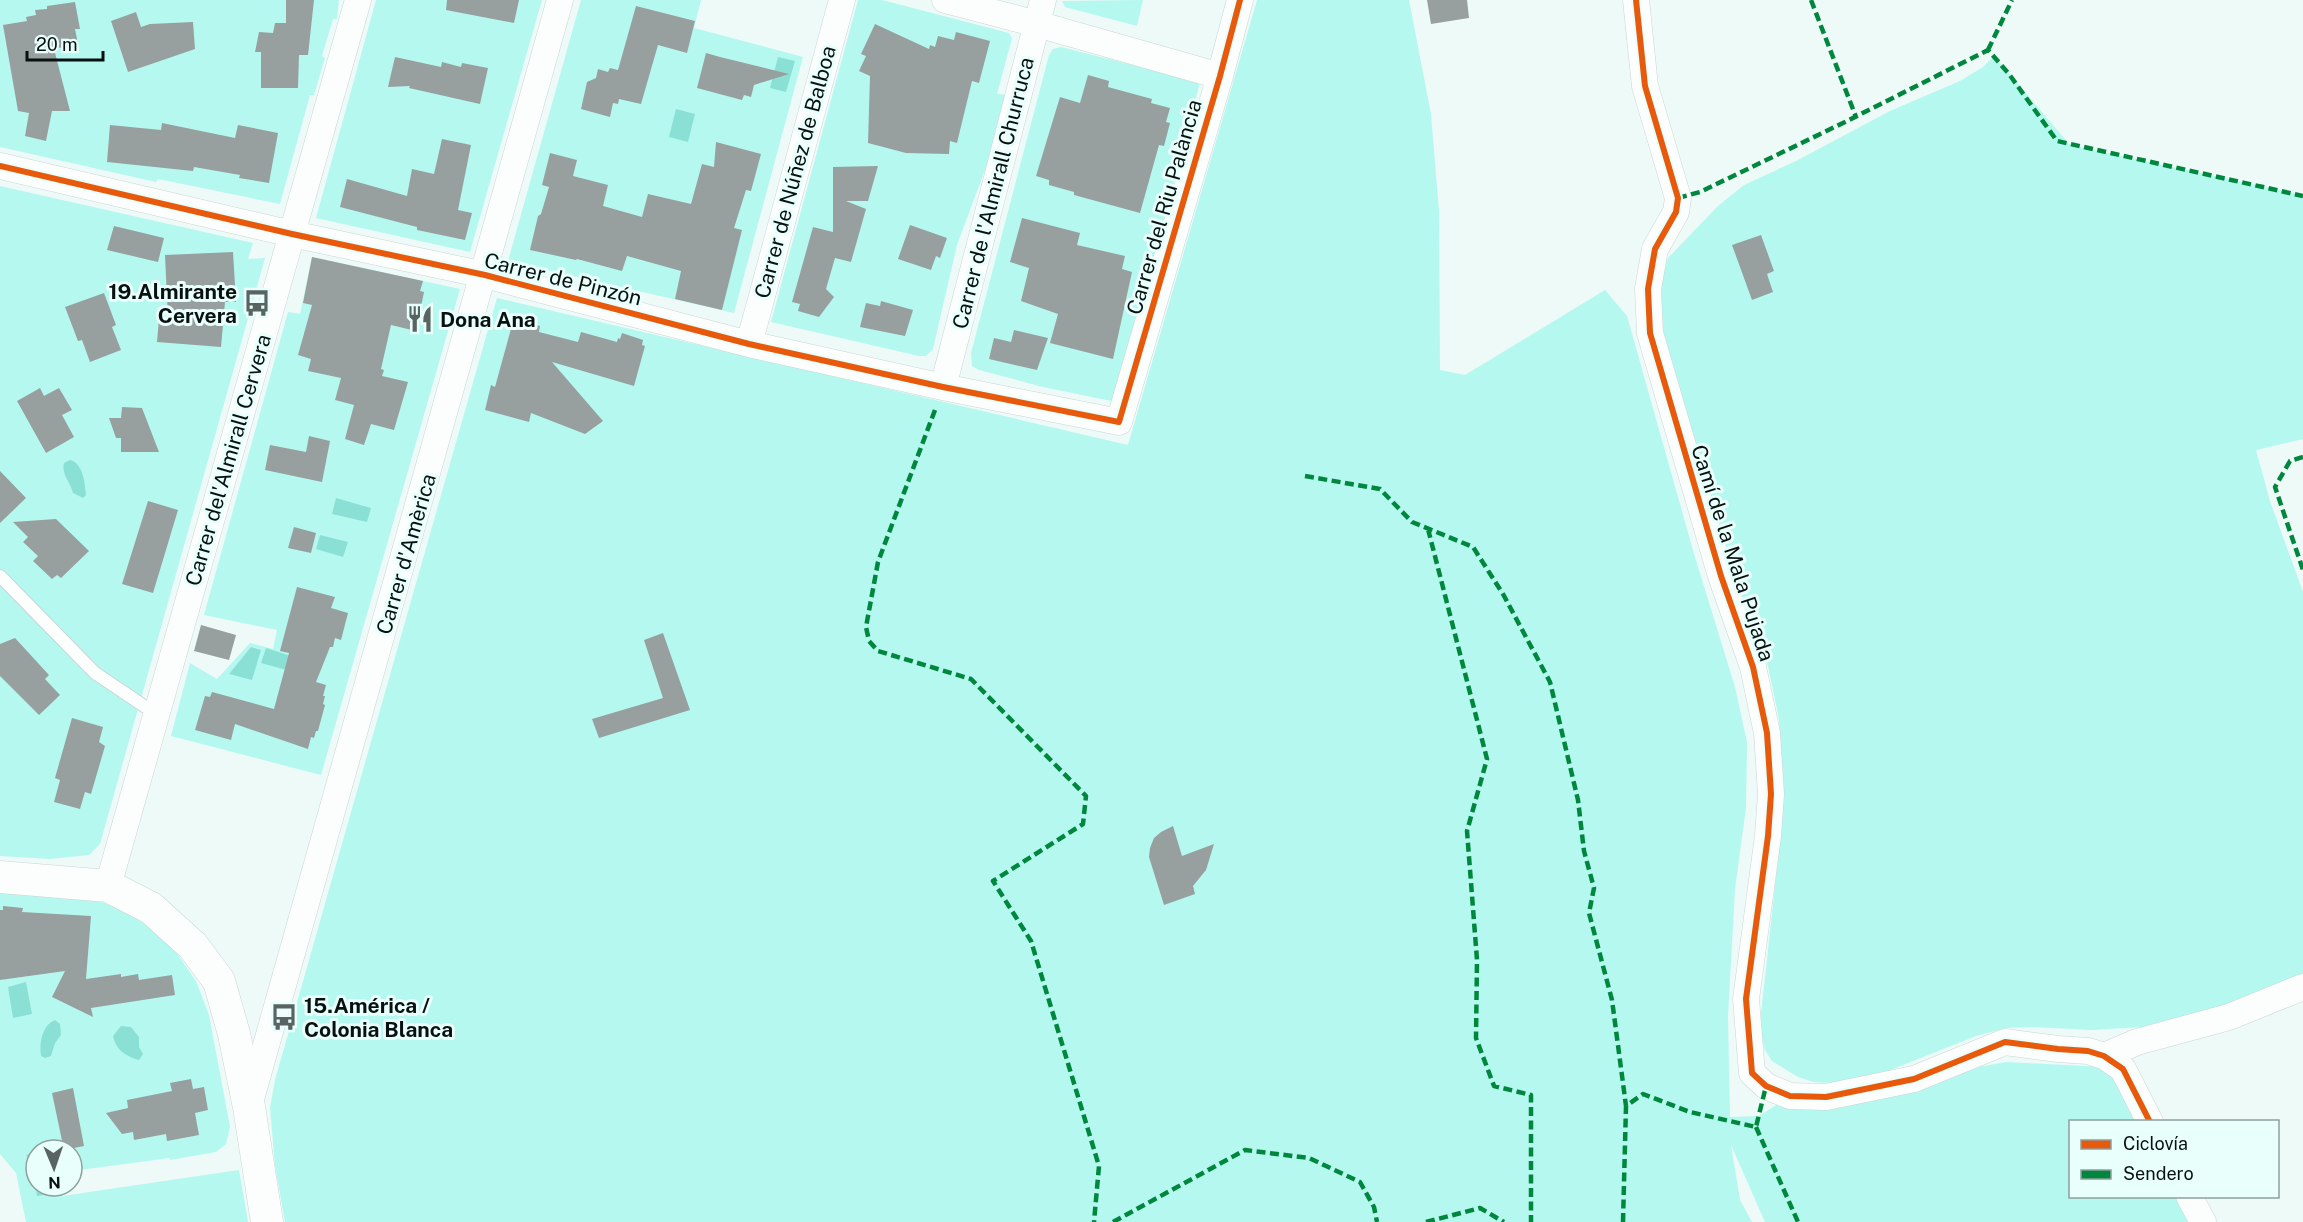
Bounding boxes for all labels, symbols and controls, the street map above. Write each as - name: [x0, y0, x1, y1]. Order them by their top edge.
- scale bar: [27, 24, 104, 62]
- text: 20 m: [36, 34, 78, 55]
- street label: Carrer de Núñez de Balboa: [749, 43, 841, 301]
- street label: Carrer de l'Almirall Churruca: [947, 55, 1039, 331]
- street label: Carrer del Riu Palància: [1121, 97, 1207, 317]
- street label: Carrer de Pinzón: [482, 247, 644, 311]
- place label: 19.Almirante Cervera: [108, 279, 237, 328]
- bus stop icon: 19.Almirante Cervera: [242, 288, 272, 318]
- restaurant icon: Dona Ana: [405, 304, 435, 334]
- place label: Dona Ana: [440, 307, 536, 332]
- street label: Carrer del'Almirall Cervera: [180, 331, 276, 589]
- street label: Camí de la Mala Pujada: [1686, 442, 1780, 664]
- street label: Carrer d'Amèrica: [371, 471, 441, 637]
- place label: 15.América / Colonia Blanca: [304, 993, 453, 1042]
- bus stop icon: 15.América / Colonia Blanca: [269, 1002, 299, 1032]
- legend: [2069, 1120, 2279, 1198]
- text: Ciclovía: [2123, 1133, 2188, 1154]
- north arrow: [24, 1138, 84, 1198]
- text: Sendero: [2123, 1163, 2194, 1184]
- text: N: [48, 1173, 61, 1192]

